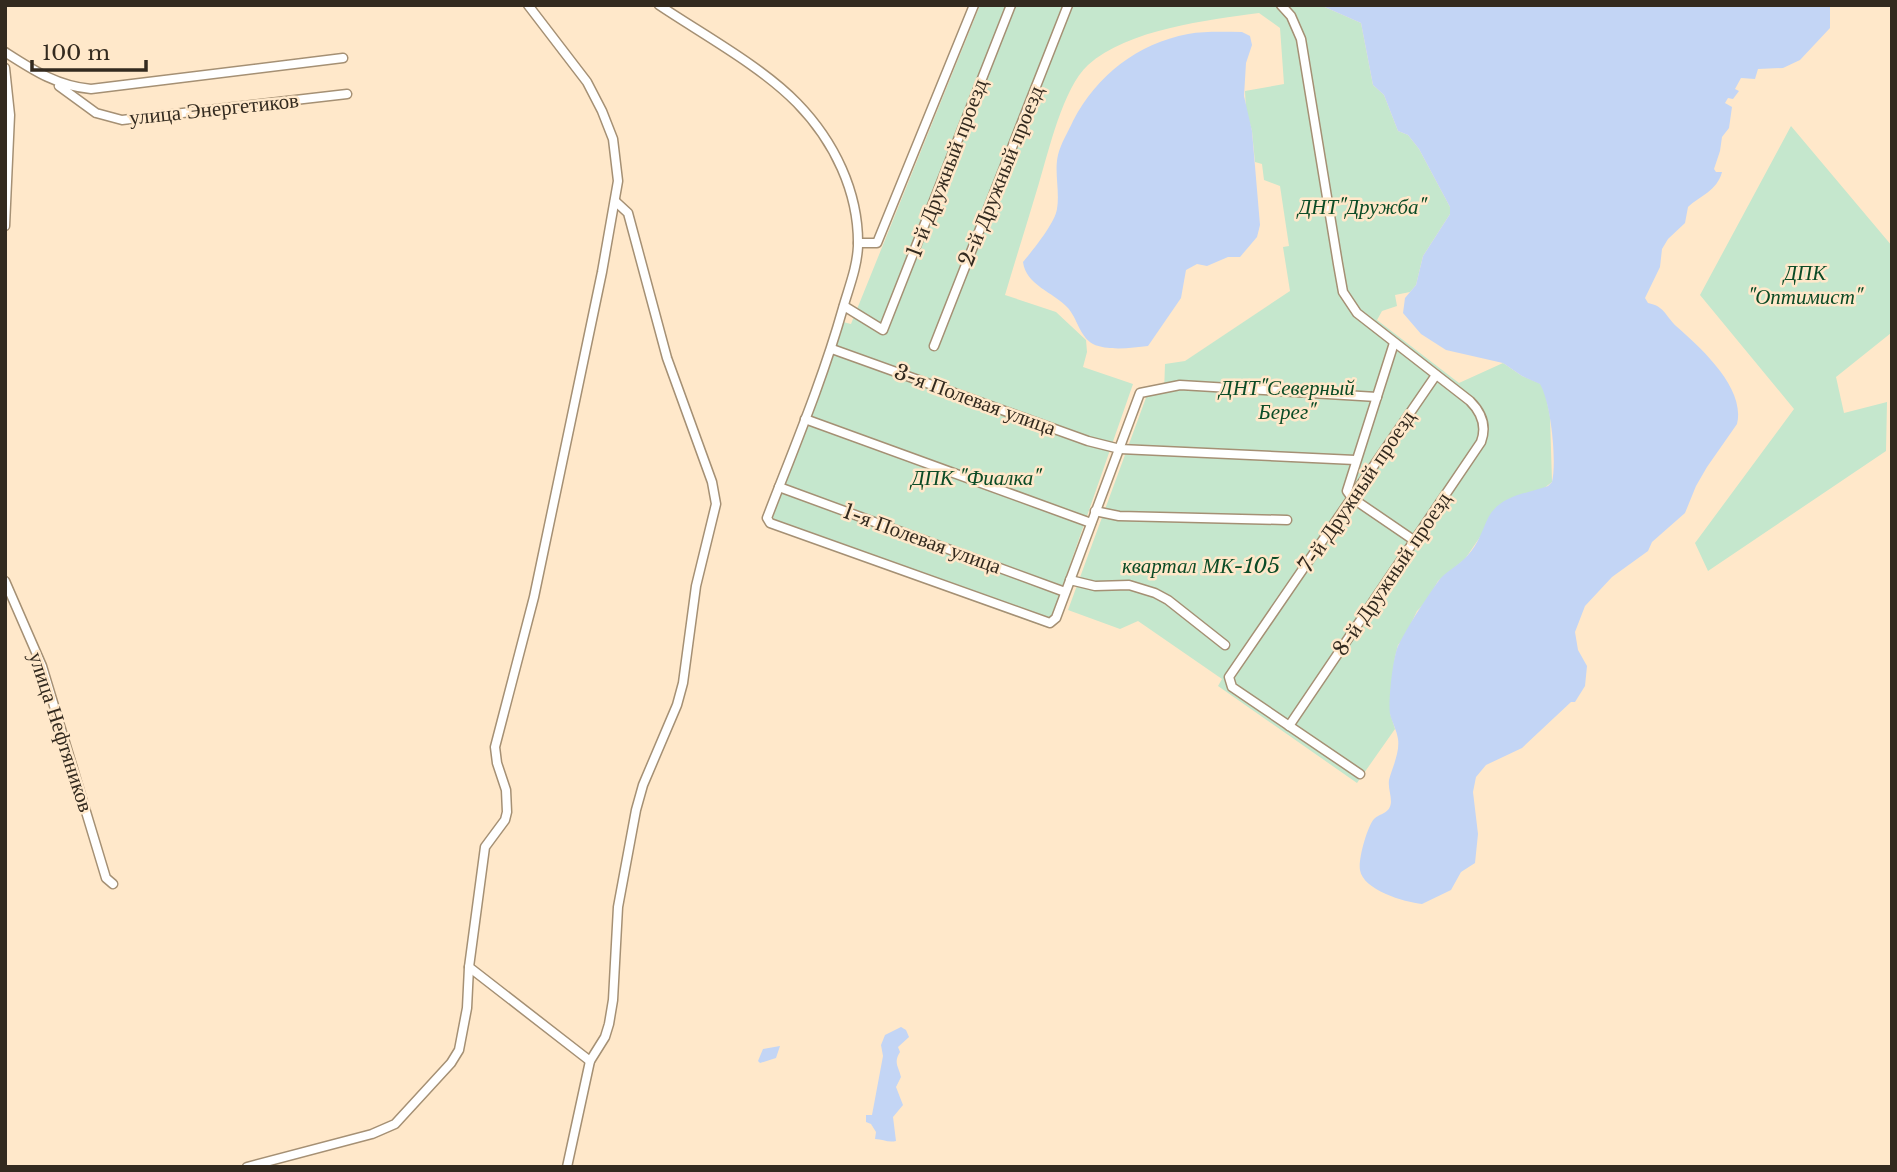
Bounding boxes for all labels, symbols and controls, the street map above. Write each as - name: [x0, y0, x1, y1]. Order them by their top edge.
- scale bar: [32, 28, 145, 72]
- text: 100 m: [42, 40, 110, 66]
- street label: 1-й Дружный проезд: [901, 75, 993, 261]
- street label: 2-й Дружный проезд: [953, 82, 1049, 270]
- street label: улица Энергетиков: [128, 87, 300, 131]
- park label: ДНТ"Дружба": [1296, 194, 1427, 220]
- park label: ДПК "Оптимист": [1748, 260, 1864, 310]
- street label: 3-я Полевая улица: [891, 359, 1060, 442]
- park label: ДНТ"Северный Берег": [1217, 375, 1355, 425]
- street label: 7-й Дружный проезд: [1293, 405, 1421, 577]
- park label: ДПК "Фиалка": [909, 465, 1042, 491]
- street label: 8-й Дружный проезд: [1327, 487, 1457, 661]
- street label: 1-я Полевая улица: [839, 498, 1005, 580]
- park label: квартал МК-105: [1122, 553, 1280, 579]
- street label: улица Нефтяников: [23, 649, 99, 815]

